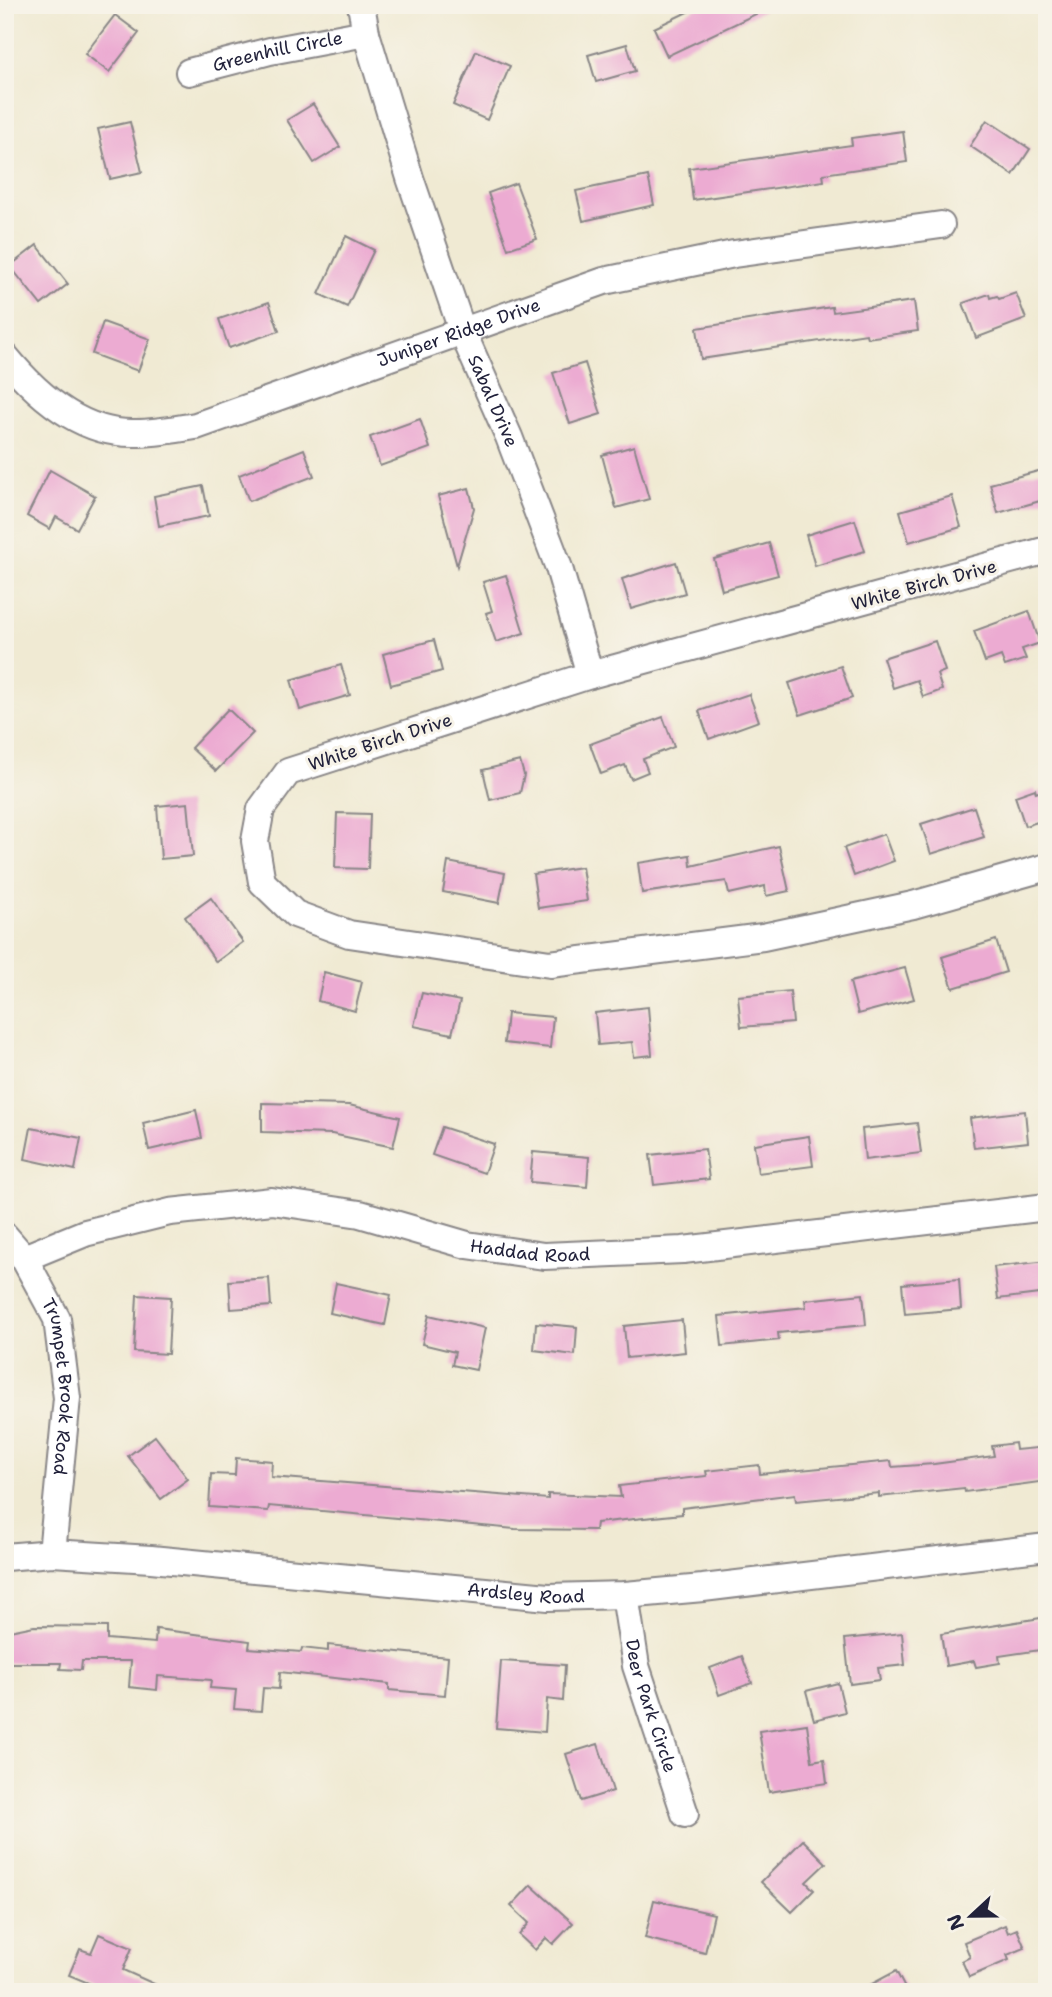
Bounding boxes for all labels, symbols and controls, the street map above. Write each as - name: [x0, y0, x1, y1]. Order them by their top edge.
- street label: Greenhill Circle: [210, 26, 345, 77]
- street label: Juniper Ridge Drive: [374, 293, 544, 373]
- street label: Sabal Drive: [462, 351, 524, 450]
- street label: White Birch Drive: [849, 554, 999, 616]
- street label: White Birch Drive: [305, 707, 455, 777]
- street label: Haddad Road: [469, 1234, 591, 1268]
- street label: Trumpet Brook Road: [36, 1294, 80, 1476]
- street label: Ardsley Road: [466, 1577, 585, 1609]
- street label: Deer Park Circle: [620, 1637, 682, 1776]
- north arrow: [936, 1882, 1006, 1952]
- text: N: [941, 1911, 970, 1934]

